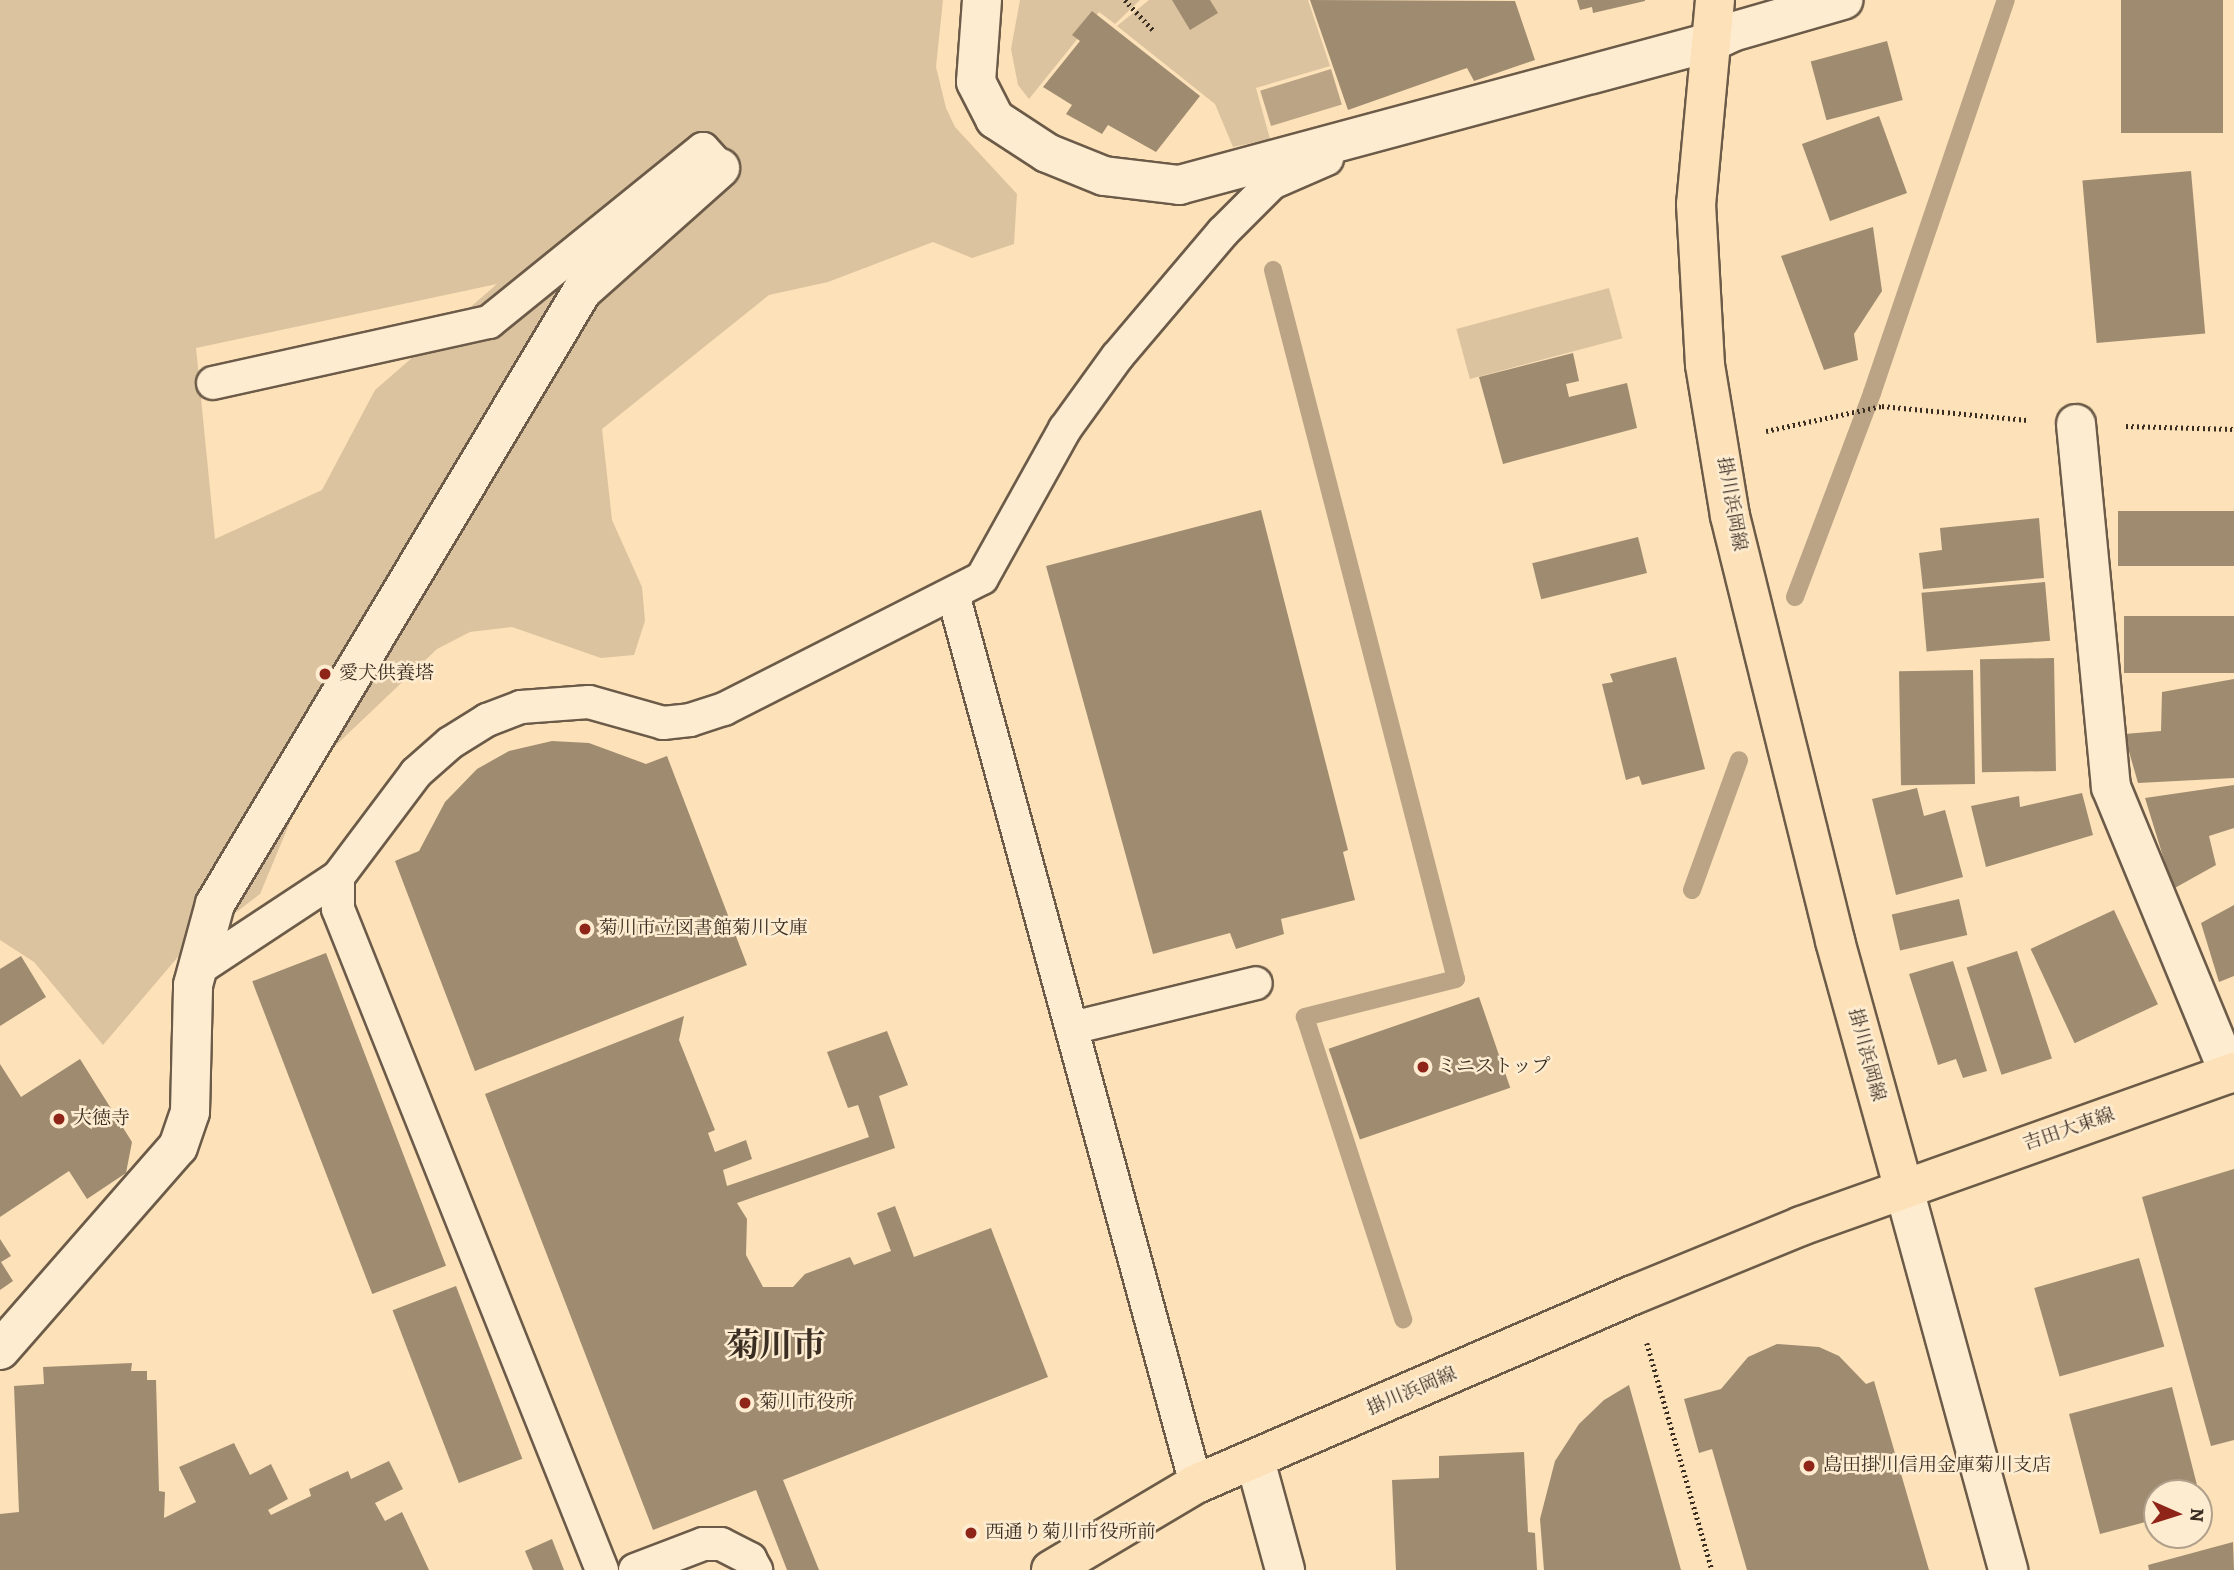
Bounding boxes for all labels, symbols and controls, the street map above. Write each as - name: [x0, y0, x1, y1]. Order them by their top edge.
- street label: 掛川浜岡線: [1712, 455, 1750, 553]
- place label: 愛犬供養塔: [339, 663, 434, 685]
- marker: 愛犬供養塔: [317, 666, 333, 682]
- place label: 菊川市立図書館菊川文庫: [599, 918, 808, 940]
- marker: 菊川市立図書館菊川文庫: [577, 921, 593, 937]
- street label: 掛川浜岡線: [1843, 1006, 1889, 1104]
- place label: ミニストップ: [1437, 1056, 1551, 1078]
- marker: ミニストップ: [1415, 1059, 1431, 1075]
- street label: 吉田大東線: [2020, 1104, 2118, 1156]
- place label: 大徳寺: [73, 1108, 130, 1130]
- marker: 大徳寺: [51, 1111, 67, 1127]
- district label: 菊川市: [727, 1325, 825, 1365]
- street label: 掛川浜岡線: [1364, 1363, 1460, 1421]
- place label: 菊川市役所: [759, 1392, 854, 1414]
- marker: 菊川市役所: [737, 1395, 753, 1411]
- place label: 島田掛川信用金庫菊川支店: [1823, 1455, 2051, 1477]
- marker: 島田掛川信用金庫菊川支店: [1801, 1458, 1817, 1474]
- north arrow: [2143, 1479, 2213, 1549]
- text: N: [2184, 1507, 2210, 1523]
- place label: 西通り菊川市役所前: [985, 1522, 1156, 1544]
- marker: 西通り菊川市役所前: [963, 1525, 979, 1541]

